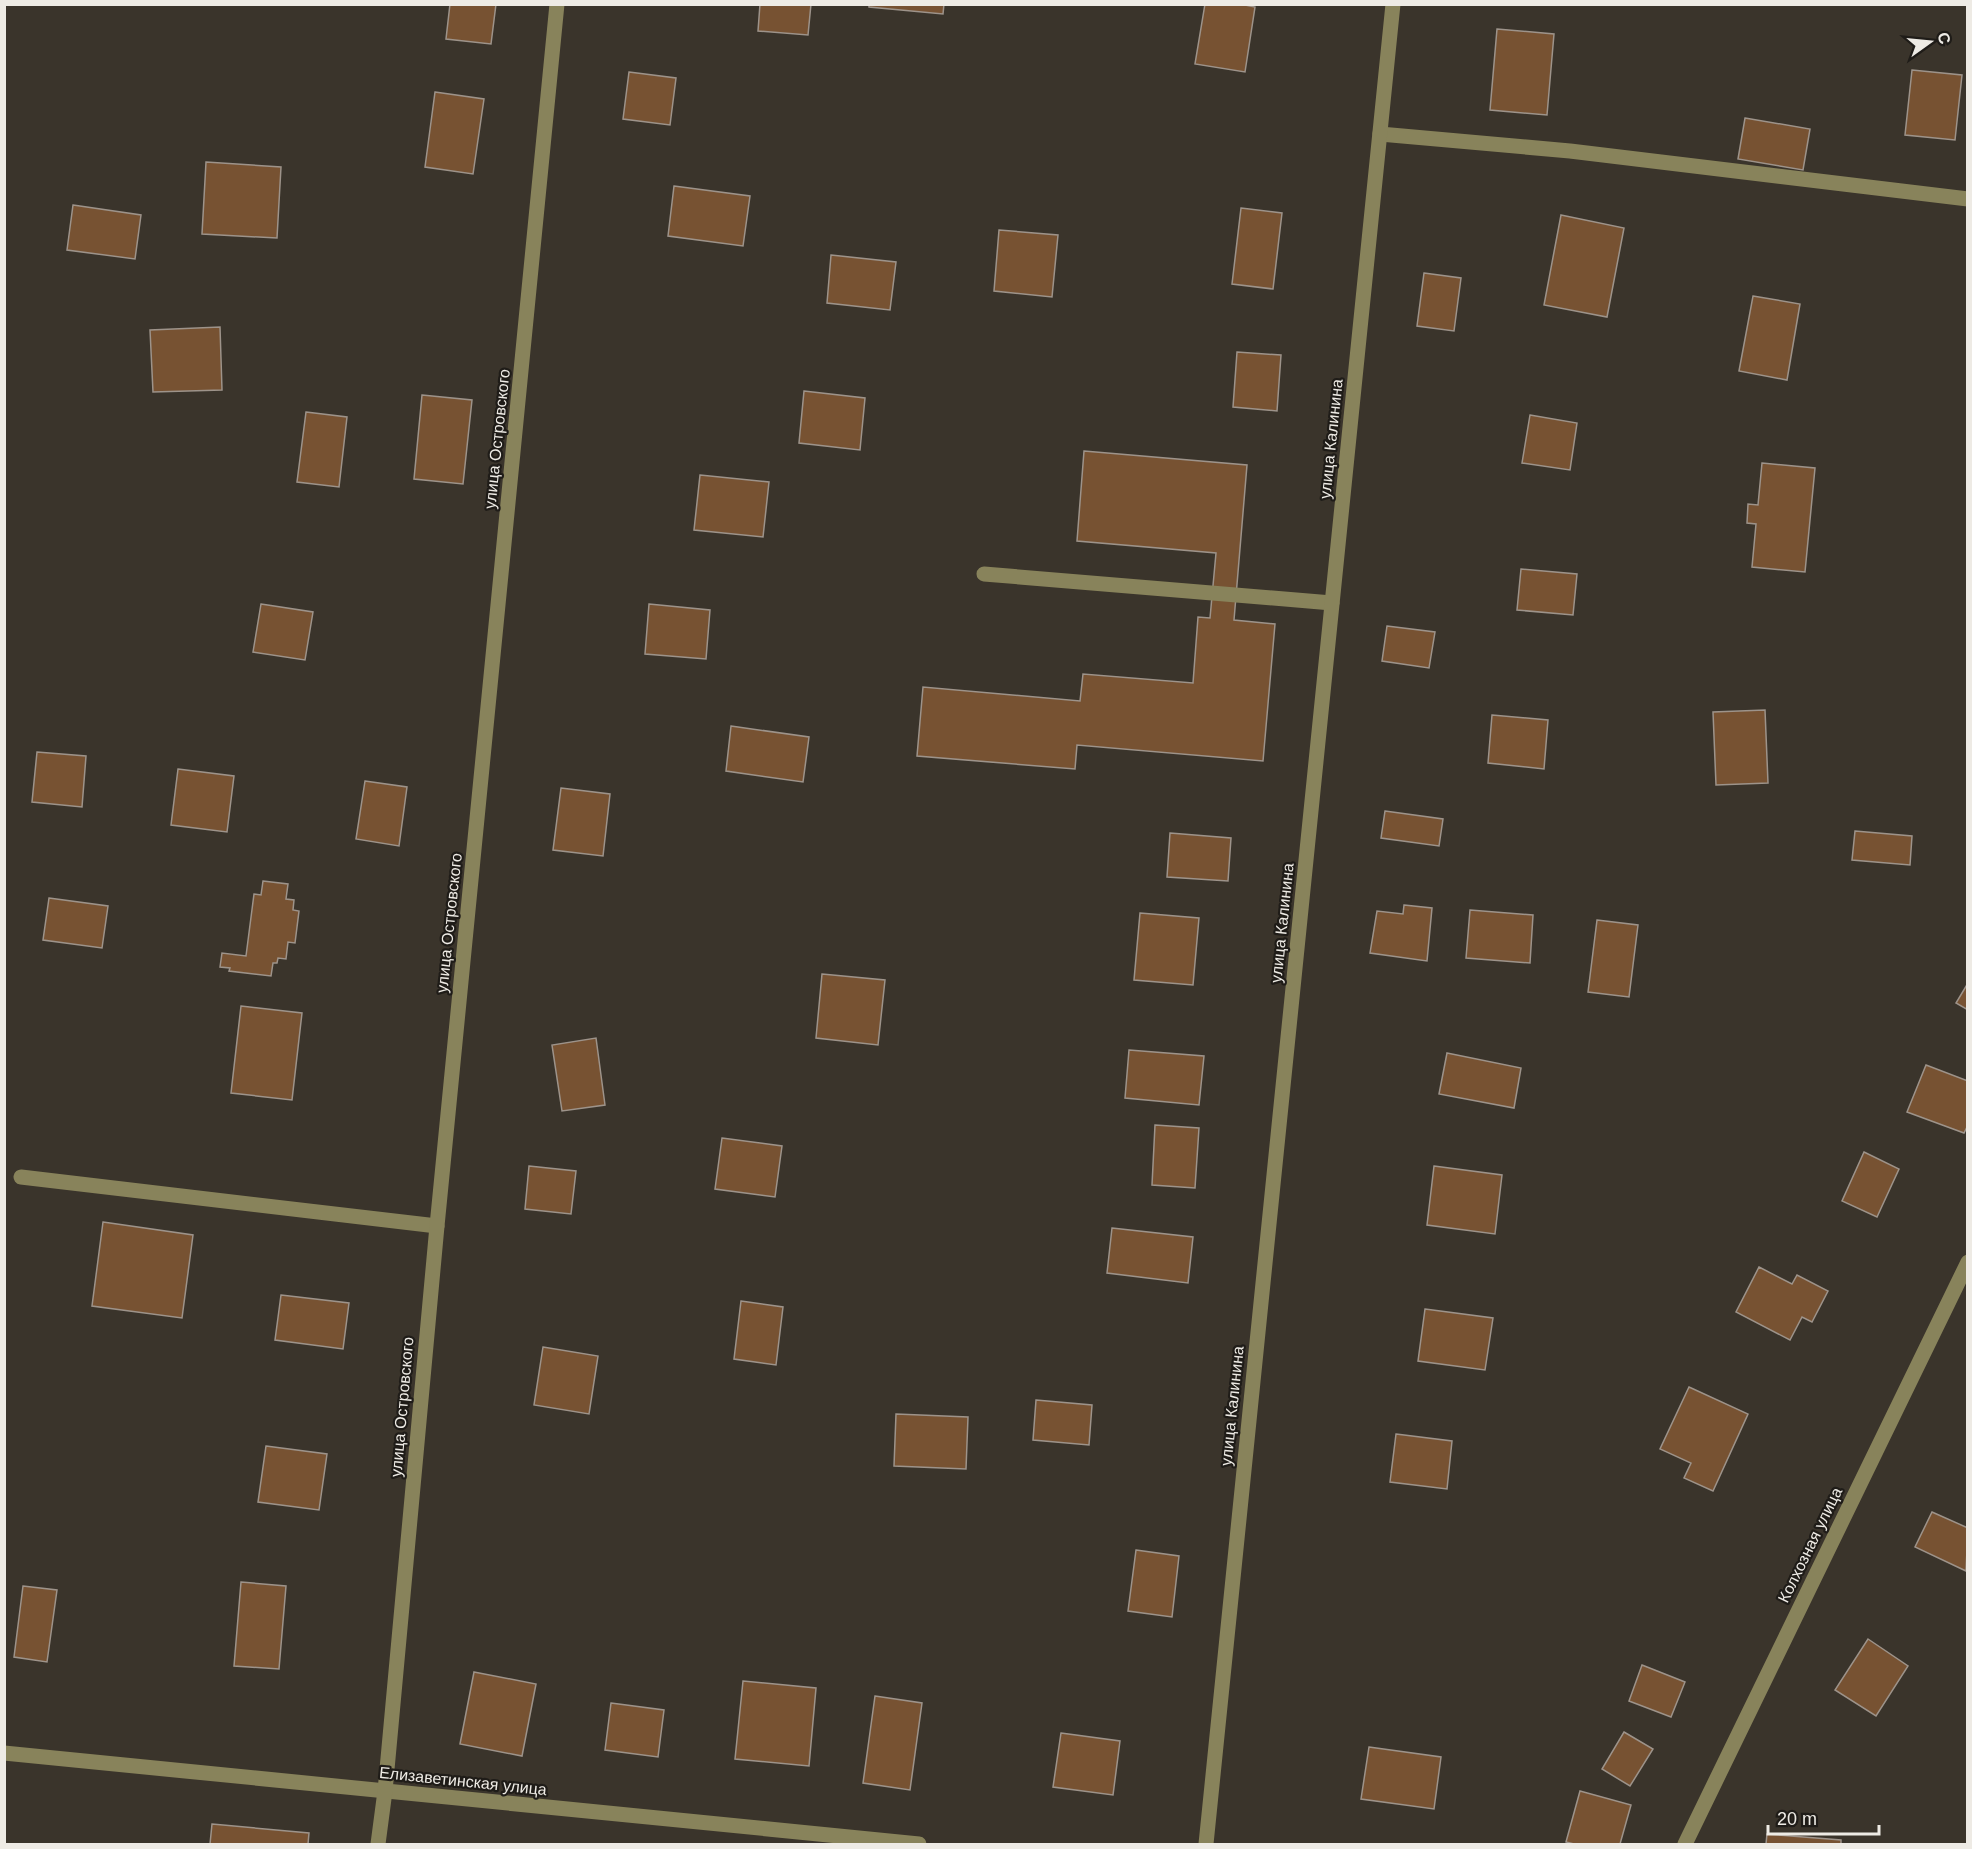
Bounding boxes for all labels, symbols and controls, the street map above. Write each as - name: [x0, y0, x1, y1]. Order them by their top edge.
- north arrow: [1900, 12, 1960, 72]
- text: С: [1934, 30, 1954, 46]
- street label: улица Островского: [481, 368, 513, 510]
- street label: улица Калинина: [1316, 378, 1346, 500]
- street label: улица Островского: [433, 852, 465, 994]
- street label: улица Калинина: [1267, 862, 1297, 984]
- street label: улица Островского: [387, 1336, 417, 1478]
- street label: улица Калинина: [1217, 1345, 1247, 1467]
- street label: Колхозная улица: [1775, 1485, 1845, 1605]
- street label: Елизаветинская улица: [378, 1764, 548, 1798]
- scale bar: [1768, 1798, 1879, 1836]
- text: 20 m: [1777, 1809, 1817, 1829]

